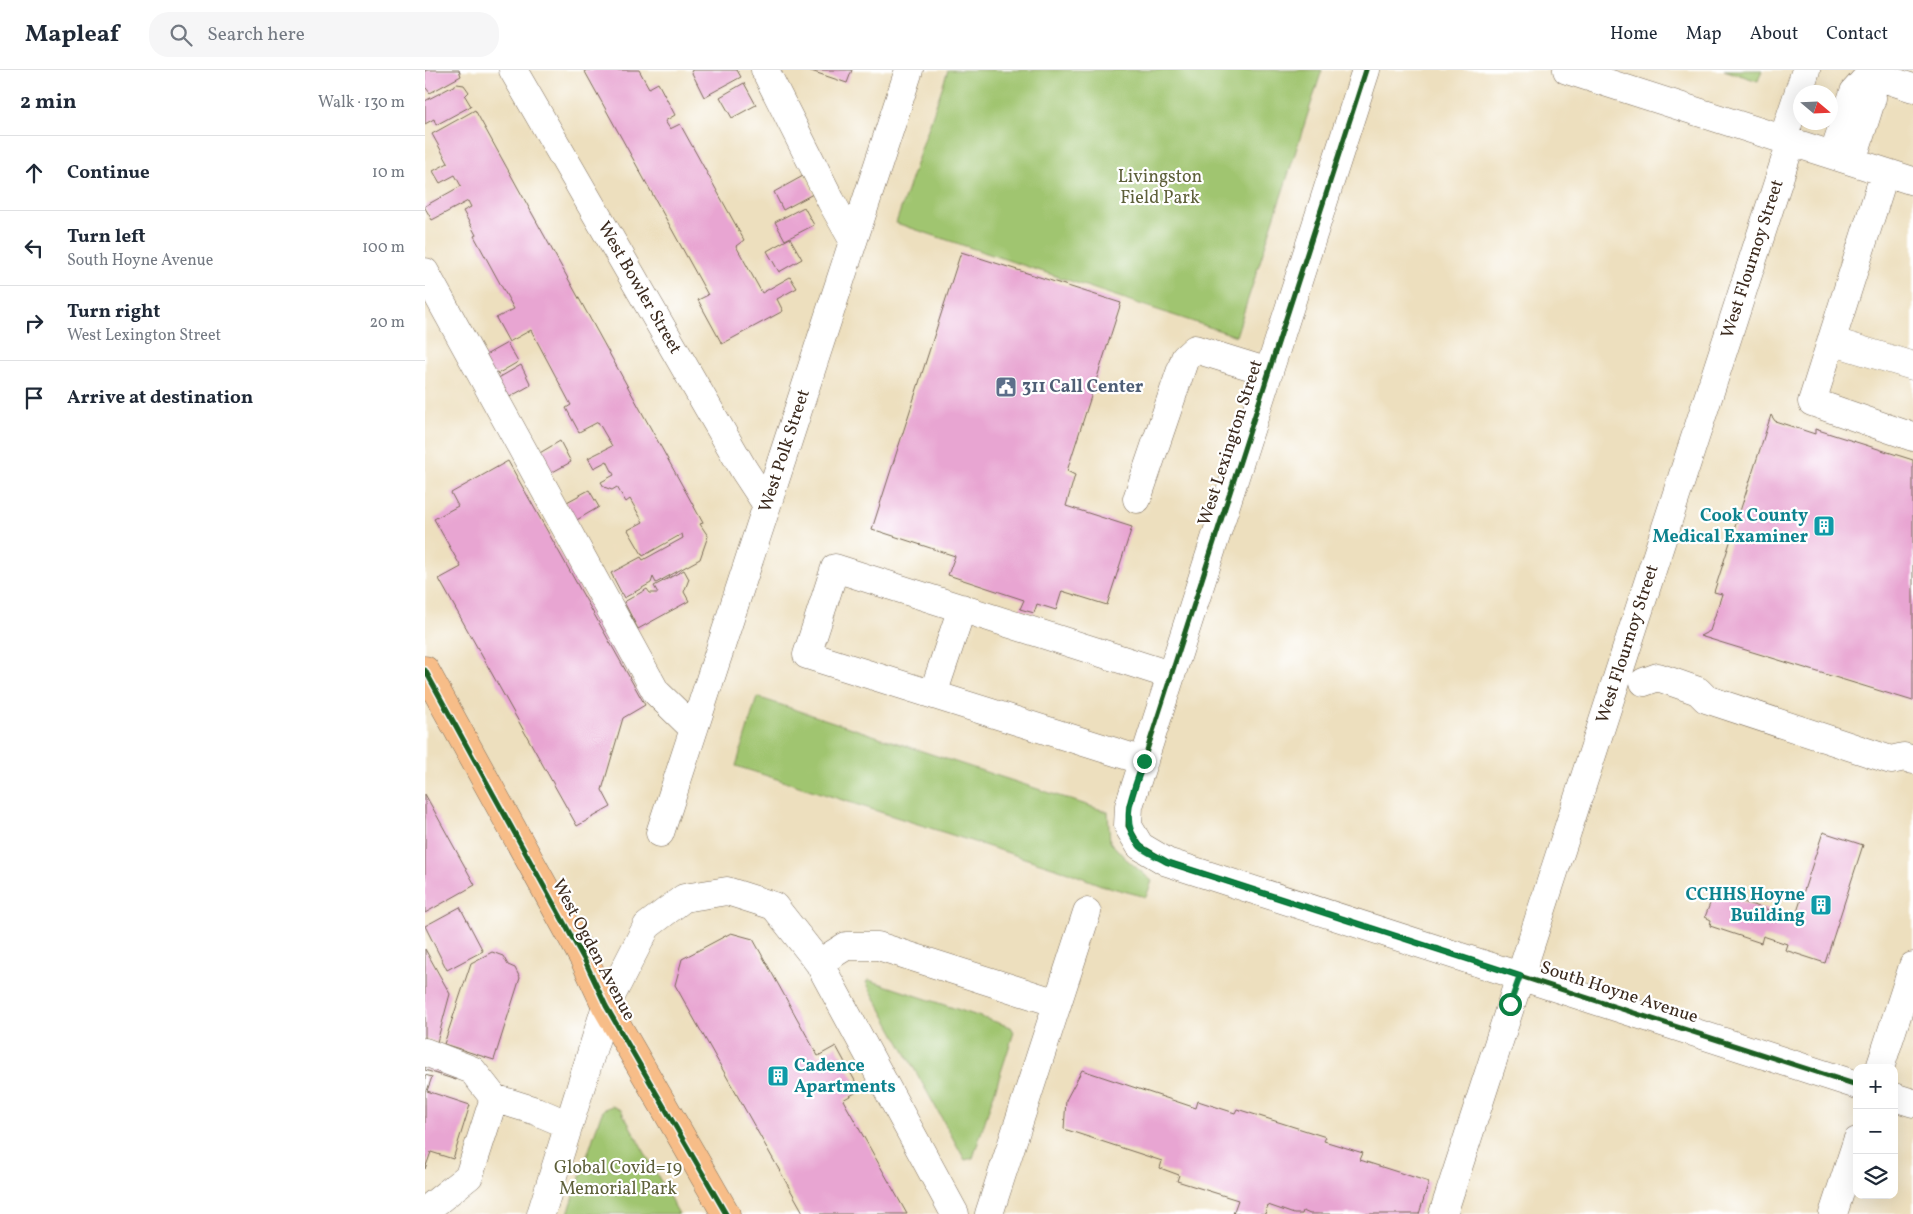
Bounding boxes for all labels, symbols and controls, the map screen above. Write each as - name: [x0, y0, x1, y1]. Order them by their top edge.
- search box: [149, 12, 499, 57]
- text: Mapleaf: [25, 18, 119, 52]
- icon: search: [167, 21, 195, 49]
- text: Search here: [207, 22, 305, 48]
- text: Home: [1610, 22, 1658, 47]
- text: Map: [1686, 22, 1722, 47]
- text: About: [1750, 22, 1798, 47]
- text: Contact: [1826, 22, 1888, 47]
- north arrow: [1793, 85, 1838, 130]
- text: 2 min: [20, 88, 77, 117]
- text: Walk · 130 m: [318, 92, 405, 114]
- icon: ahead: [20, 159, 48, 187]
- text: Continue: [67, 160, 150, 186]
- text: 10 m: [372, 162, 405, 184]
- park label: Livingston Field Park: [1118, 165, 1203, 211]
- street label: West Flournoy Street: [1716, 176, 1790, 342]
- street label: West Bowler Street: [591, 217, 687, 359]
- text: Turn left: [67, 224, 146, 250]
- icon: left: [20, 234, 48, 262]
- text: 100 m: [362, 237, 405, 259]
- text: South Hoyne Avenue: [67, 250, 213, 272]
- text: Turn right: [67, 299, 160, 325]
- icon: right: [20, 309, 48, 337]
- text: 20 m: [370, 312, 405, 334]
- text: West Lexington Street: [67, 325, 221, 347]
- street label: West Lexington Street: [1192, 357, 1270, 529]
- public building icon: 311 Call Center: [994, 375, 1018, 399]
- place label: 311 Call Center: [1022, 375, 1144, 400]
- icon: arrive: [20, 384, 48, 412]
- text: Arrive at destination: [67, 385, 253, 411]
- street label: West Polk Street: [753, 386, 817, 516]
- place label: Cook County Medical Examiner: [1652, 504, 1808, 550]
- building icon: Cook County Medical Examiner: [1812, 514, 1836, 538]
- street label: West Flournoy Street: [1591, 561, 1665, 727]
- route end: [1133, 750, 1156, 773]
- street label: West Ogden Avenue: [545, 875, 641, 1025]
- place label: CCHHS Hoyne Building: [1685, 883, 1805, 929]
- building icon: CCHHS Hoyne Building: [1809, 893, 1833, 917]
- street label: South Hoyne Avenue: [1537, 956, 1701, 1030]
- route start: [1499, 993, 1522, 1016]
- place label: Cadence Apartments: [794, 1054, 896, 1100]
- building icon: Cadence Apartments: [766, 1064, 790, 1088]
- map controls: [1853, 1064, 1898, 1199]
- button: +: [1853, 1064, 1898, 1109]
- button: −: [1853, 1109, 1898, 1154]
- button: layers: [1853, 1154, 1898, 1199]
- park label: Global Covid=19 Memorial Park: [554, 1156, 682, 1202]

